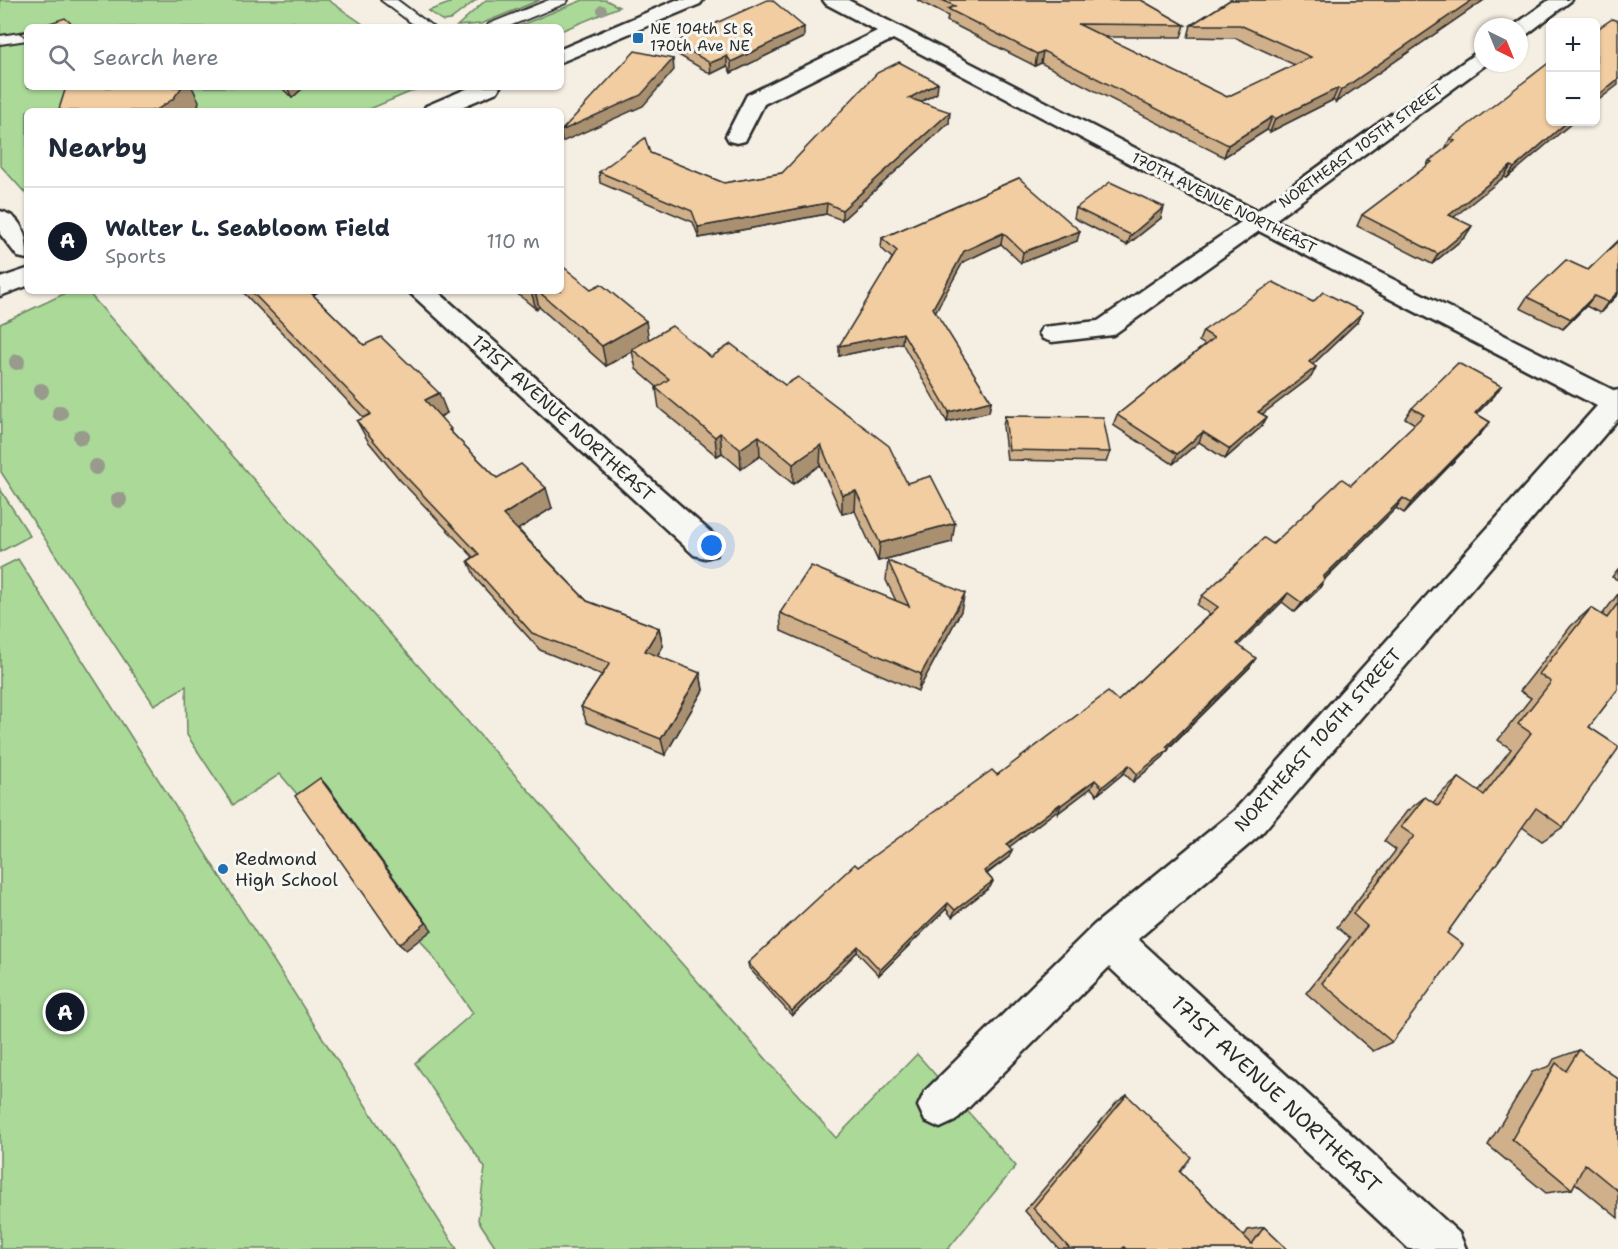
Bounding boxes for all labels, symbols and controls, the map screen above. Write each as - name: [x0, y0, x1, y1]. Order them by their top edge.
- north arrow: [1474, 18, 1528, 72]
- map controls: [1546, 18, 1600, 126]
- button: +: [1546, 18, 1600, 72]
- place label: NE 104th St & 170th Ave NE: [650, 19, 753, 56]
- search box: [24, 24, 564, 90]
- marker: NE 104th St & 170th Ave NE: [631, 31, 645, 45]
- icon: search: [45, 41, 78, 74]
- text: Search here: [93, 43, 219, 72]
- button: −: [1546, 72, 1600, 126]
- street label: NORTHEAST 105TH STREET: [1275, 79, 1447, 213]
- text: Nearby: [48, 130, 147, 165]
- street label: 170TH AVENUE NORTHEAST: [1128, 148, 1320, 258]
- text: Walter L. Seabloom Field: [105, 214, 390, 243]
- text: A: [60, 228, 75, 254]
- text: 110 m: [486, 228, 540, 254]
- text: Sports: [105, 243, 166, 269]
- street label: 171ST AVENUE NORTHEAST: [467, 329, 659, 507]
- your location: [697, 531, 726, 560]
- street label: NORTHEAST 106TH STREET: [1229, 643, 1407, 837]
- place label: Redmond High School: [235, 847, 338, 892]
- marker: Redmond High School: [216, 862, 230, 876]
- street label: 171ST AVENUE NORTHEAST: [1165, 989, 1387, 1199]
- pin: A: [46, 990, 84, 1034]

